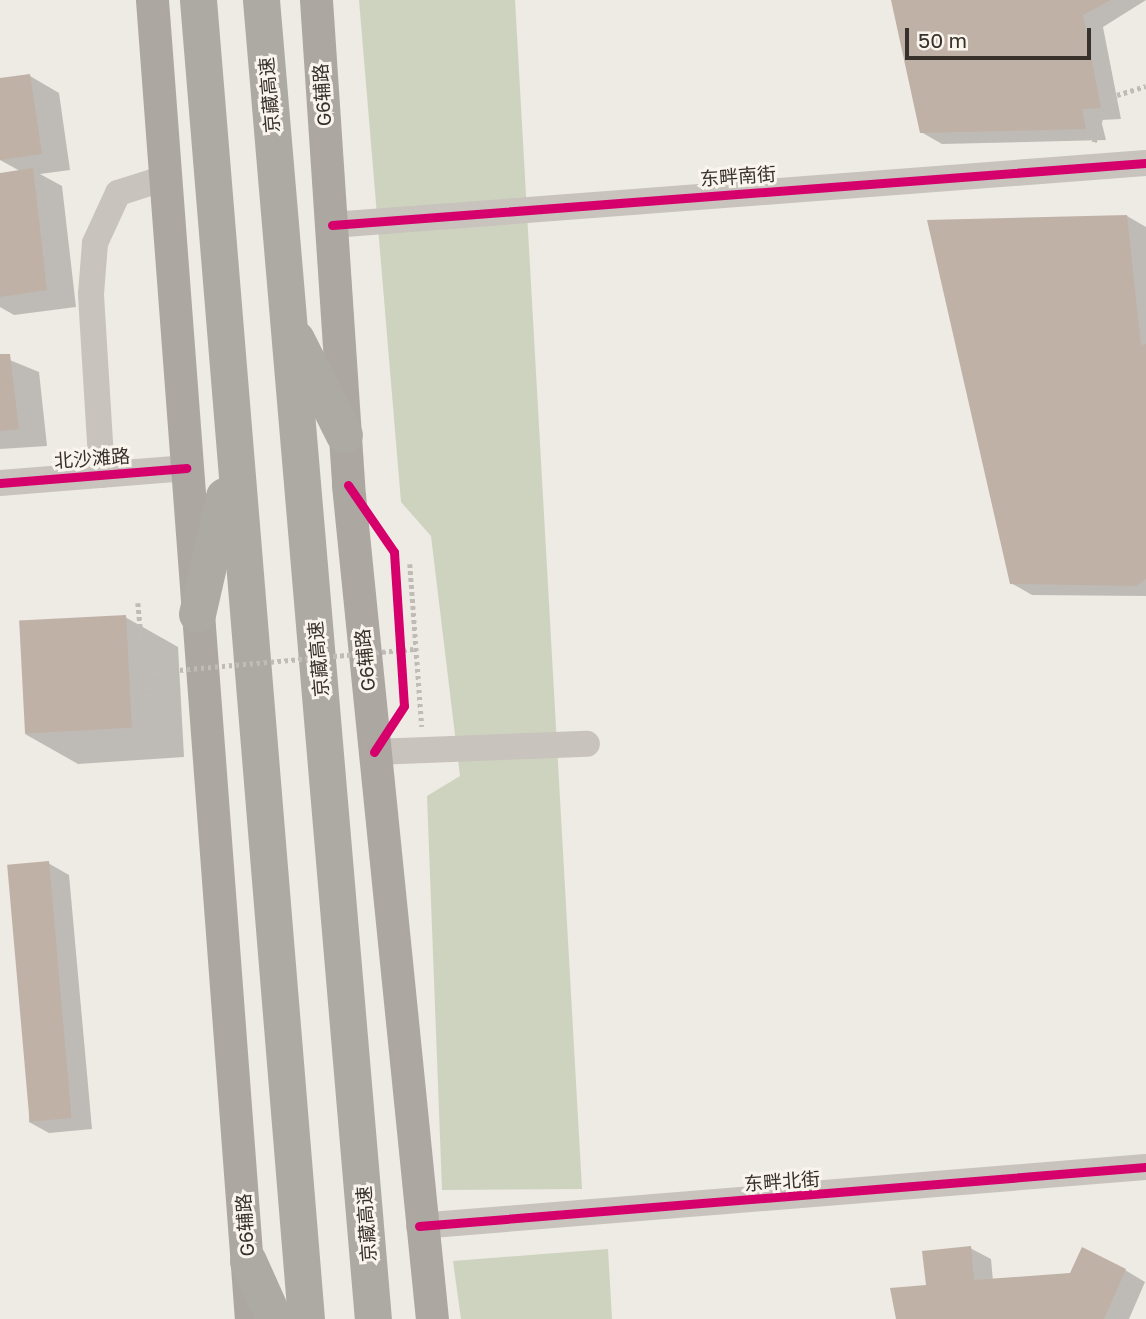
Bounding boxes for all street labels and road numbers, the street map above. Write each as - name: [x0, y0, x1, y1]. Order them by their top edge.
- street label: 京藏高速: [254, 56, 284, 134]
- street label: G6辅路: [308, 63, 336, 127]
- street label: 东畔南街: [699, 162, 777, 190]
- street label: 北沙滩路: [53, 444, 131, 472]
- street label: 京藏高速: [303, 620, 333, 698]
- street label: G6辅路: [350, 628, 380, 692]
- street label: 东畔北街: [743, 1167, 821, 1195]
- street label: 京藏高速: [352, 1185, 380, 1263]
- street label: G6辅路: [231, 1193, 259, 1257]

